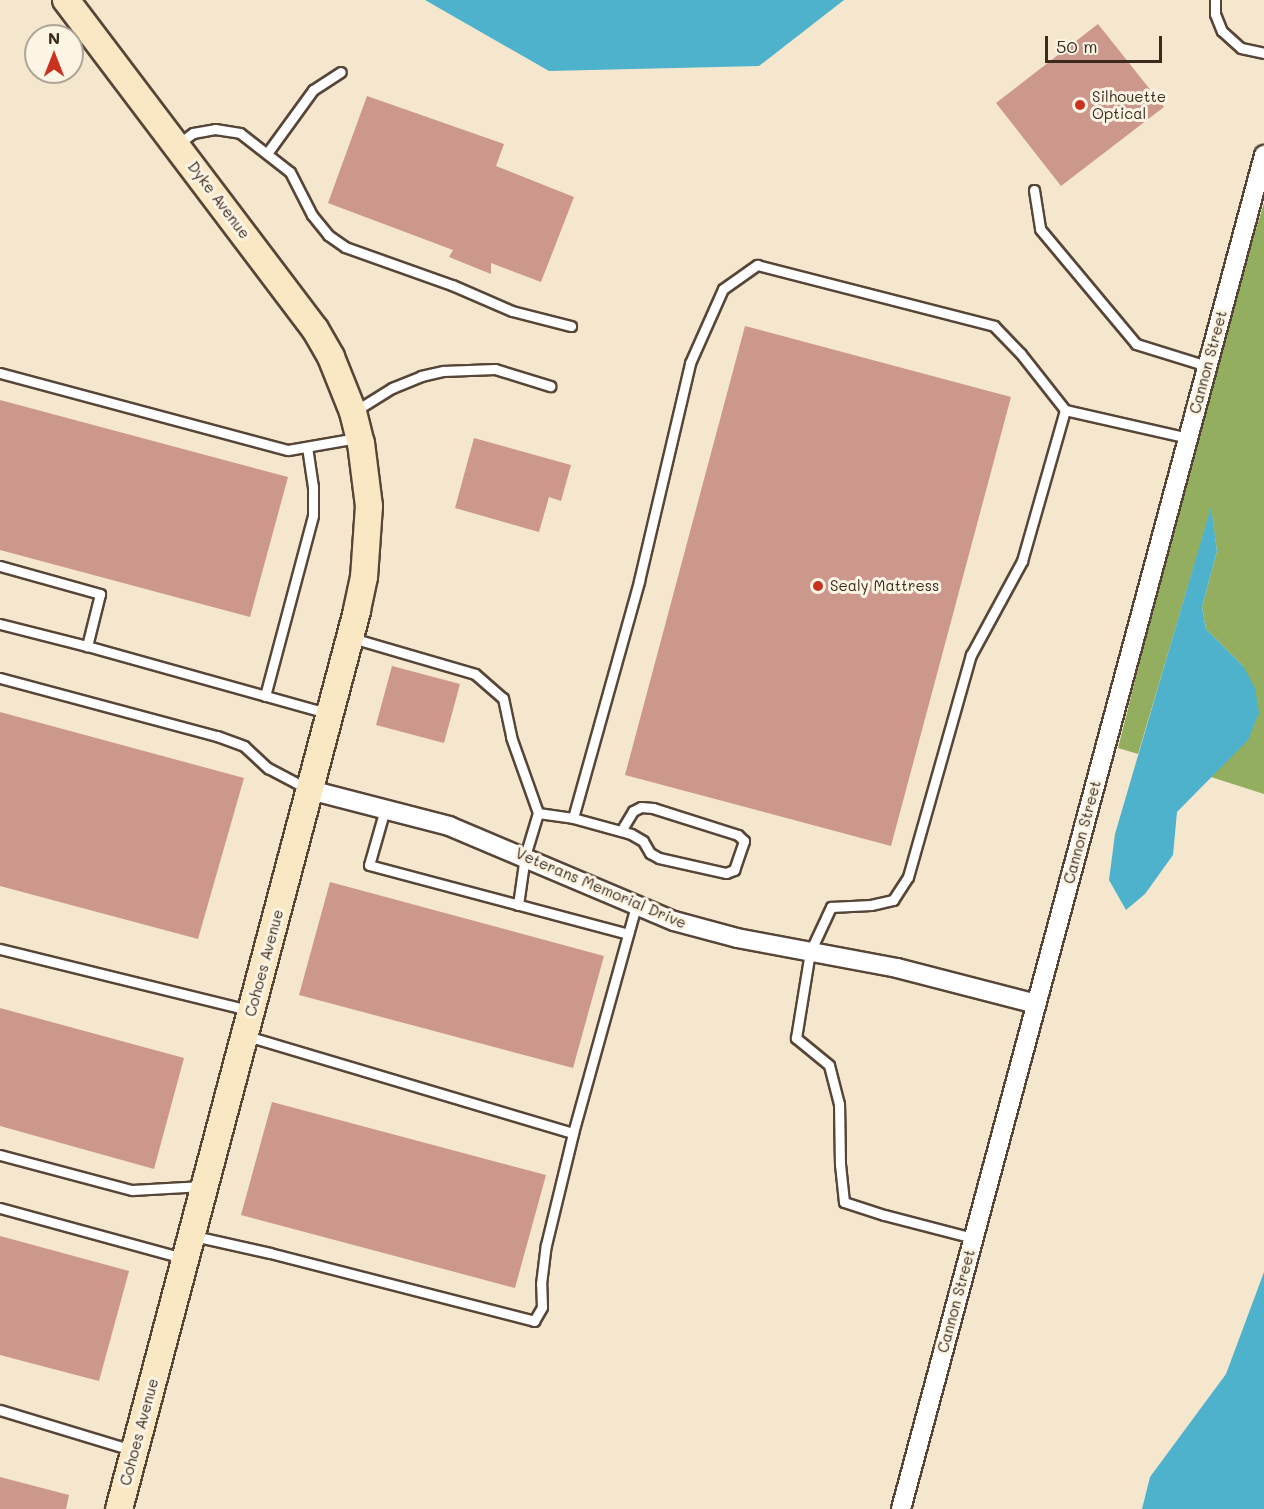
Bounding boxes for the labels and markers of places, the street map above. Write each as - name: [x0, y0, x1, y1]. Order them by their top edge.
- place label: Silhouette Optical: [1092, 87, 1166, 122]
- marker: Silhouette Optical: [1073, 98, 1087, 112]
- place label: Sealy Mattress: [830, 577, 939, 595]
- marker: Sealy Mattress: [811, 579, 825, 593]

